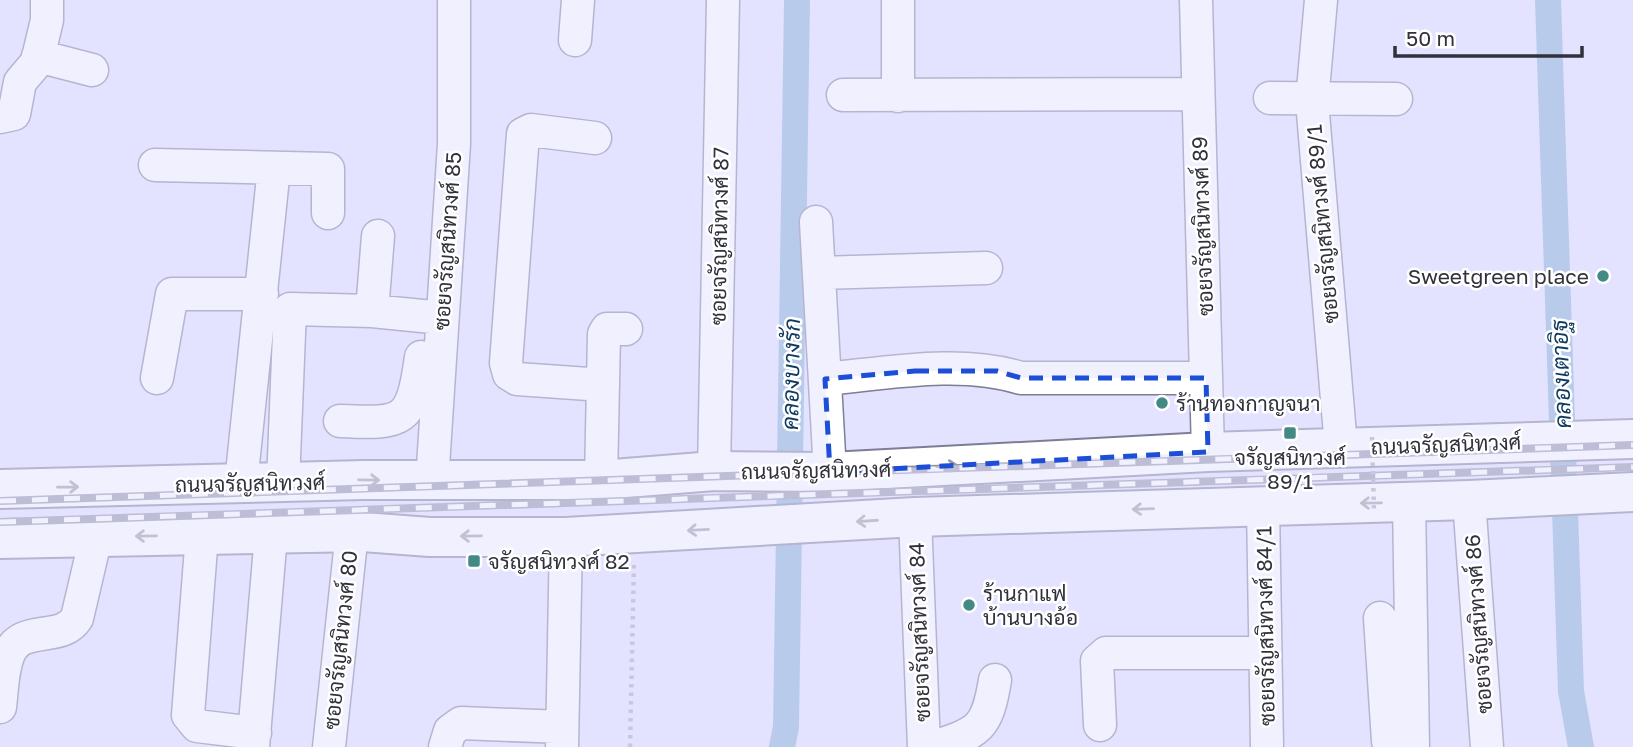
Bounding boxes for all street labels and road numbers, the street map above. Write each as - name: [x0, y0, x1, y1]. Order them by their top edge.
- street label: ซอยจรัญสนิทวงศ์ 89/1: [1300, 123, 1344, 325]
- street label: ซอยจรัญสนิทวงศ์ 89: [1186, 136, 1218, 316]
- street label: ซอยจรัญสนิทวงศ์ 87: [704, 147, 734, 325]
- street label: ซอยจรัญสนิทวงศ์ 85: [428, 151, 466, 331]
- street label: ถนนจรัญสนิทวงศ์: [1370, 428, 1522, 460]
- street label: ถนนจรัญสนิทวงศ์: [741, 456, 891, 484]
- street label: ถนนจรัญสนิทวงศ์: [175, 469, 325, 497]
- street label: ซอยจรัญสนิทวงศ์ 84/1: [1250, 526, 1280, 726]
- street label: ซอยจรัญสนิทวงศ์ 86: [1459, 534, 1497, 714]
- street label: ซอยจรัญสนิทวงศ์ 84: [903, 542, 935, 722]
- street label: ซอยจรัญสนิทวงศ์ 80: [318, 549, 362, 731]

